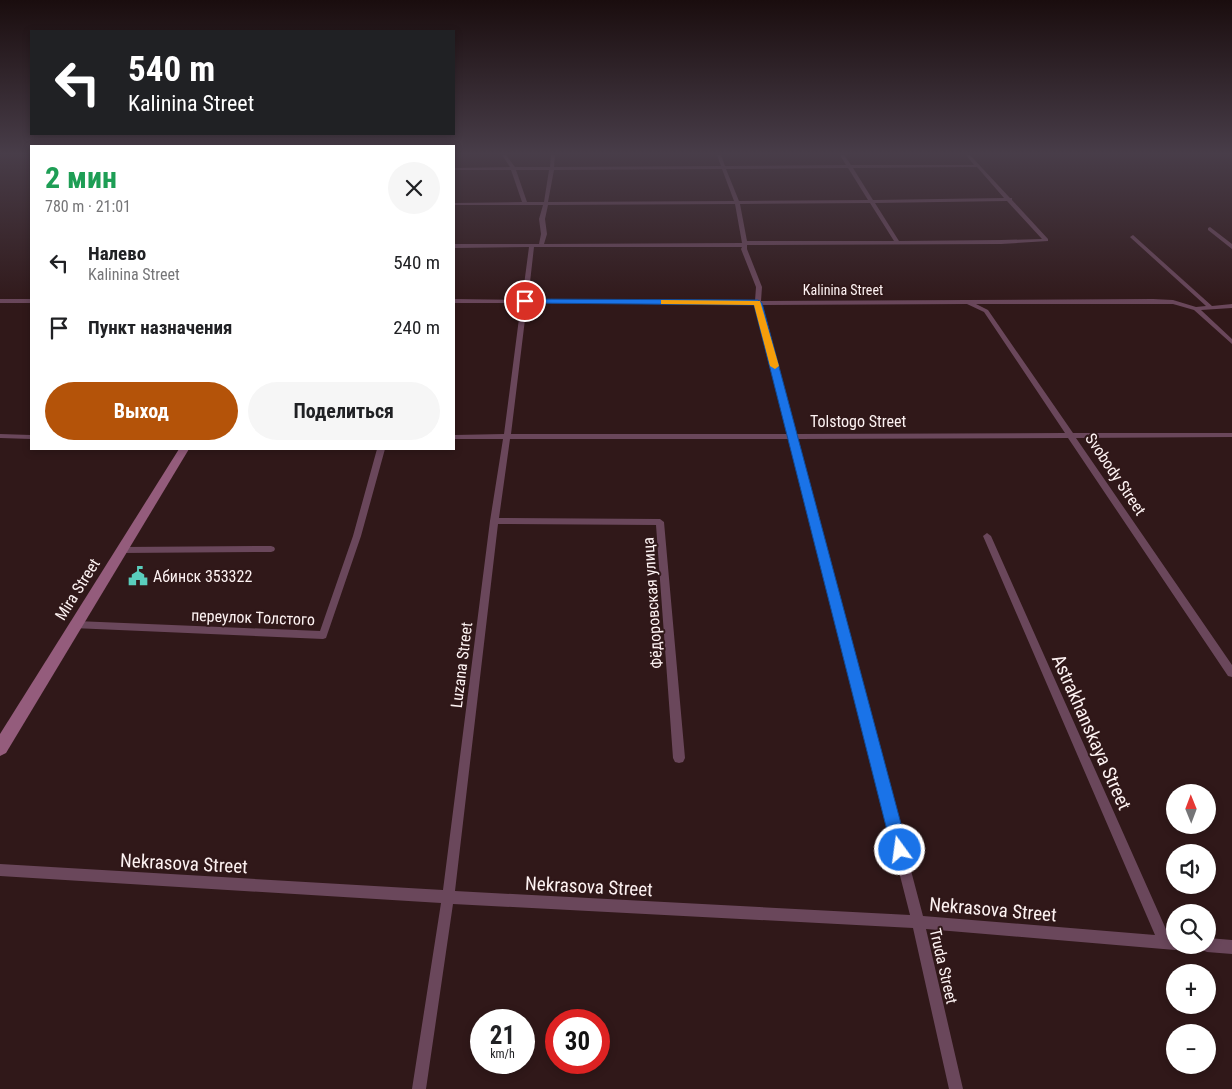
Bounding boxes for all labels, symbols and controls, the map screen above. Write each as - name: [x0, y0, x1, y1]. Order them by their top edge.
- text: 540 m: [128, 49, 215, 90]
- icon: left: [45, 50, 110, 115]
- text: Kalinina Street: [128, 91, 254, 116]
- text: 2 мин: [45, 160, 117, 195]
- button: close: [388, 162, 440, 214]
- text: 780 m · 21:01: [45, 197, 131, 216]
- text: Налево: [88, 242, 146, 265]
- icon: left: [45, 249, 73, 277]
- text: 540 m: [393, 251, 440, 274]
- text: Kalinina Street: [88, 265, 180, 284]
- pin: [504, 280, 546, 322]
- street label: Kalinina Street: [803, 282, 883, 298]
- icon: arrive: [511, 287, 539, 315]
- icon: arrive: [45, 314, 73, 342]
- text: Пункт назначения: [88, 316, 232, 339]
- text: 240 m: [393, 316, 440, 339]
- button: Выход: [45, 382, 238, 440]
- button: Поделиться: [248, 382, 440, 440]
- street label: Tolstogo Street: [810, 412, 906, 431]
- street label: Svobody Street: [1081, 430, 1150, 519]
- street label: Фёдоровская улица: [638, 537, 667, 669]
- street label: Mira Street: [51, 555, 104, 624]
- public building icon: Абинск 353322: [127, 565, 149, 587]
- place label: Абинск 353322: [153, 567, 252, 586]
- street label: переулок Толстого: [191, 606, 315, 629]
- street label: Luzana Street: [447, 621, 476, 709]
- street label: Astrakhanskaya Street: [1047, 651, 1136, 814]
- north arrow: [1166, 784, 1216, 834]
- map controls: [1166, 784, 1216, 1074]
- position arrow: [873, 823, 925, 875]
- button: sound: [1166, 844, 1216, 894]
- street label: Nekrasova Street: [120, 849, 248, 878]
- street label: Nekrasova Street: [525, 872, 653, 901]
- street label: Nekrasova Street: [928, 892, 1058, 927]
- button: search: [1166, 904, 1216, 954]
- street label: Truda Street: [926, 926, 962, 1006]
- button: +: [1166, 964, 1216, 1014]
- speed limit sign: 30: [545, 1009, 610, 1074]
- text: 21: [490, 1021, 515, 1050]
- button: −: [1166, 1024, 1216, 1074]
- text: km/h: [490, 1047, 515, 1061]

